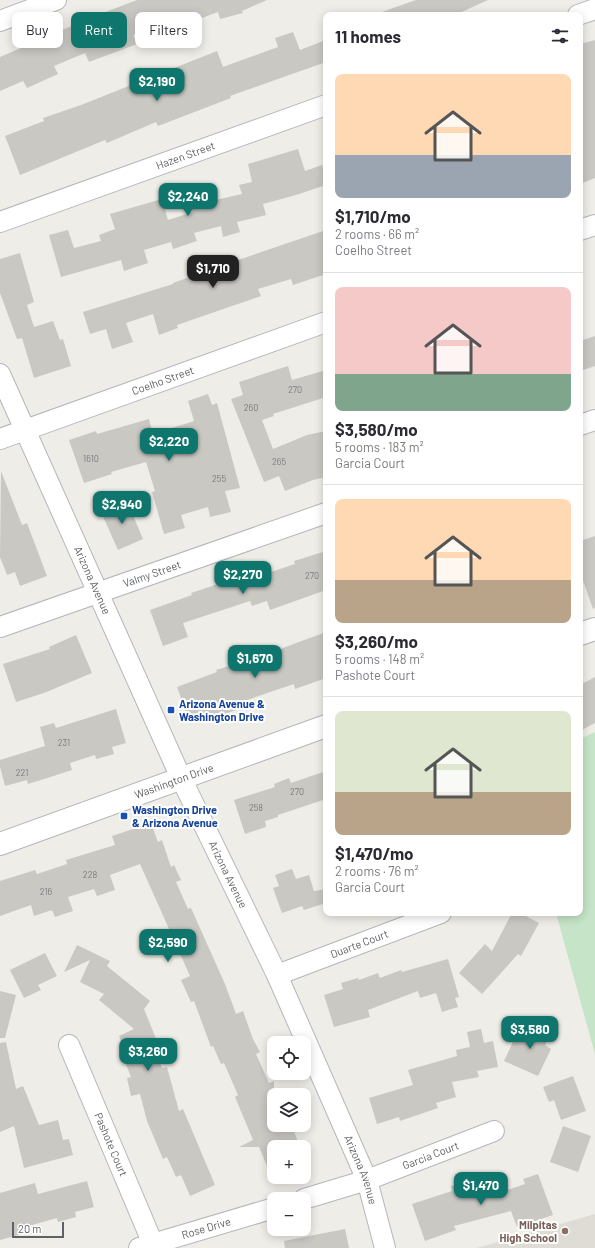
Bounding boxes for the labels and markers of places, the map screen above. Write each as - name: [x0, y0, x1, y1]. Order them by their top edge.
- pin: $2,190: [124, 68, 190, 102]
- pin: $2,240: [155, 183, 221, 217]
- pin: $1,710: [180, 255, 246, 289]
- pin: $2,220: [136, 428, 202, 462]
- pin: $2,940: [89, 491, 155, 525]
- pin: $2,270: [210, 561, 276, 595]
- pin: $1,670: [222, 645, 288, 679]
- place label: Arizona Avenue & Washington Drive: [179, 697, 265, 723]
- marker: Arizona Avenue & Washington Drive: [166, 705, 176, 715]
- place label: Washington Drive & Arizona Avenue: [132, 803, 218, 829]
- marker: Washington Drive & Arizona Avenue: [119, 811, 129, 821]
- pin: $2,590: [135, 929, 201, 963]
- pin: $3,580: [497, 1016, 563, 1050]
- pin: $3,260: [115, 1038, 181, 1072]
- pin: $1,470: [448, 1172, 514, 1206]
- place label: Milpitas High School: [500, 1218, 557, 1244]
- marker: Milpitas High School: [560, 1226, 570, 1236]

